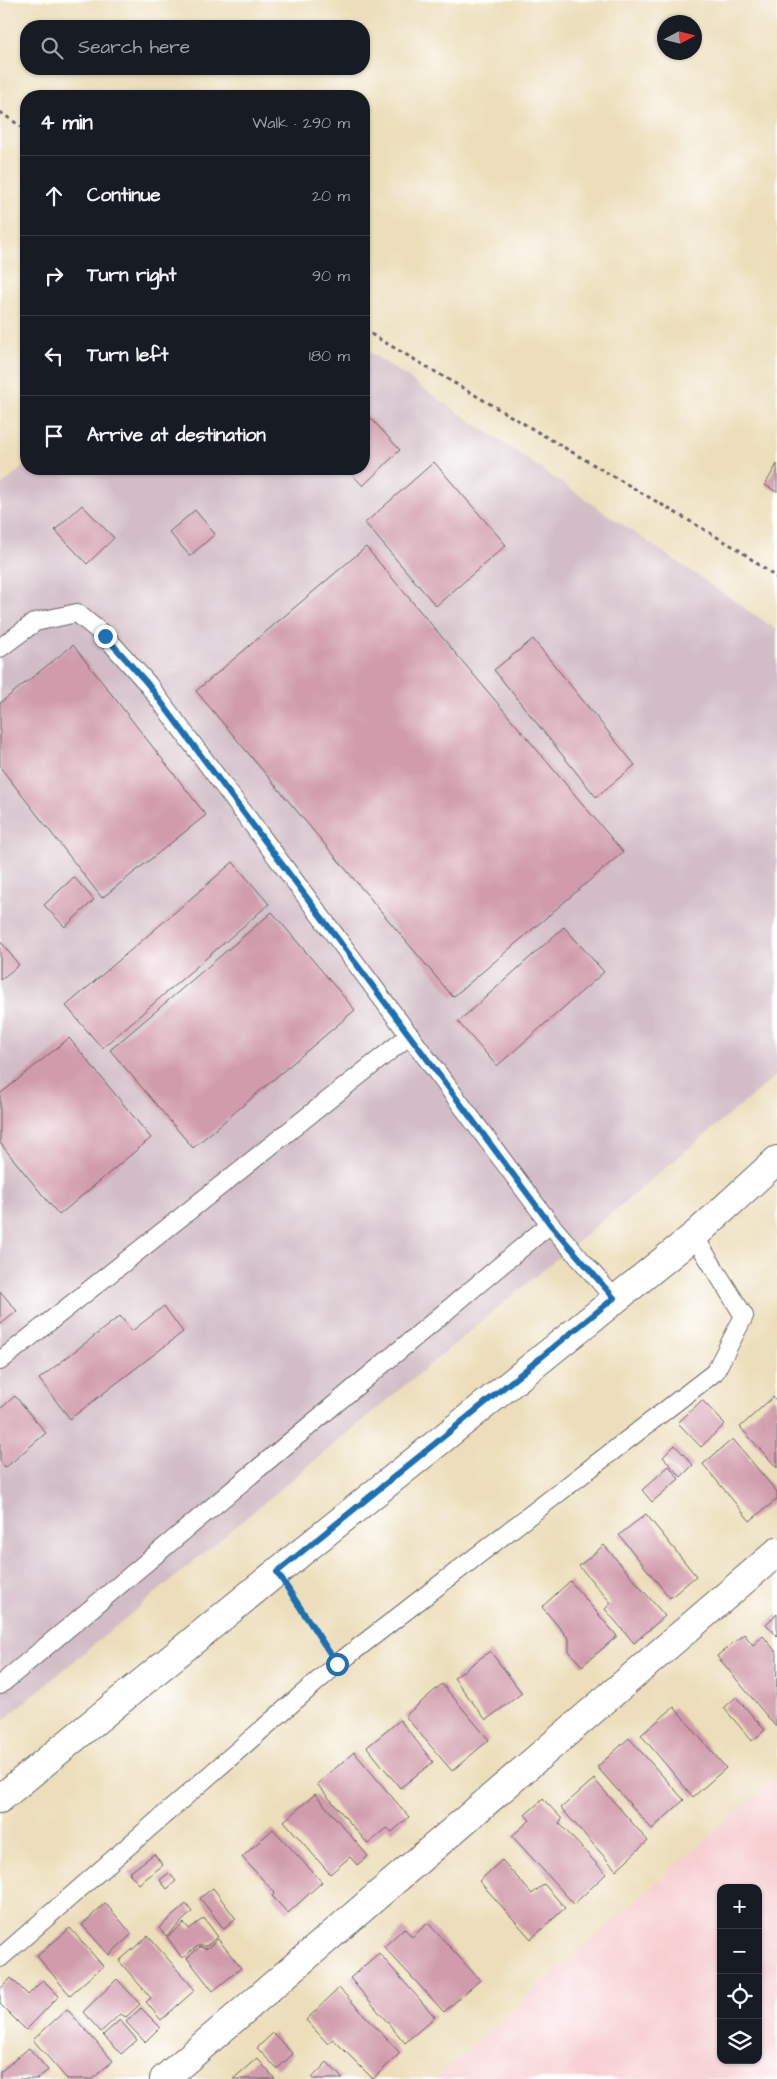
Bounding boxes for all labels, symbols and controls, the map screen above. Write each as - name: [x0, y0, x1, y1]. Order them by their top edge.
- north arrow: [657, 15, 702, 60]
- search box: [20, 20, 370, 75]
- icon: search: [38, 34, 66, 62]
- text: Search here: [78, 34, 190, 61]
- text: 4 min: [40, 108, 93, 137]
- text: Walk · 290 m: [252, 112, 350, 134]
- icon: ahead: [40, 182, 68, 210]
- text: Continue: [87, 182, 161, 209]
- text: 20 m: [312, 185, 350, 207]
- icon: right: [40, 262, 68, 290]
- text: Turn right: [87, 262, 176, 289]
- text: 90 m: [312, 265, 350, 287]
- icon: left: [40, 342, 68, 370]
- text: Turn left: [87, 342, 168, 369]
- text: 180 m: [309, 345, 350, 367]
- icon: arrive: [40, 422, 68, 450]
- text: Arrive at destination: [87, 422, 266, 449]
- route end: [94, 625, 117, 648]
- route start: [326, 1653, 349, 1676]
- map controls: [717, 1884, 762, 2064]
- button: +: [717, 1884, 762, 1929]
- button: −: [717, 1929, 762, 1974]
- button: locate: [717, 1974, 762, 2019]
- button: layers: [717, 2019, 762, 2064]

